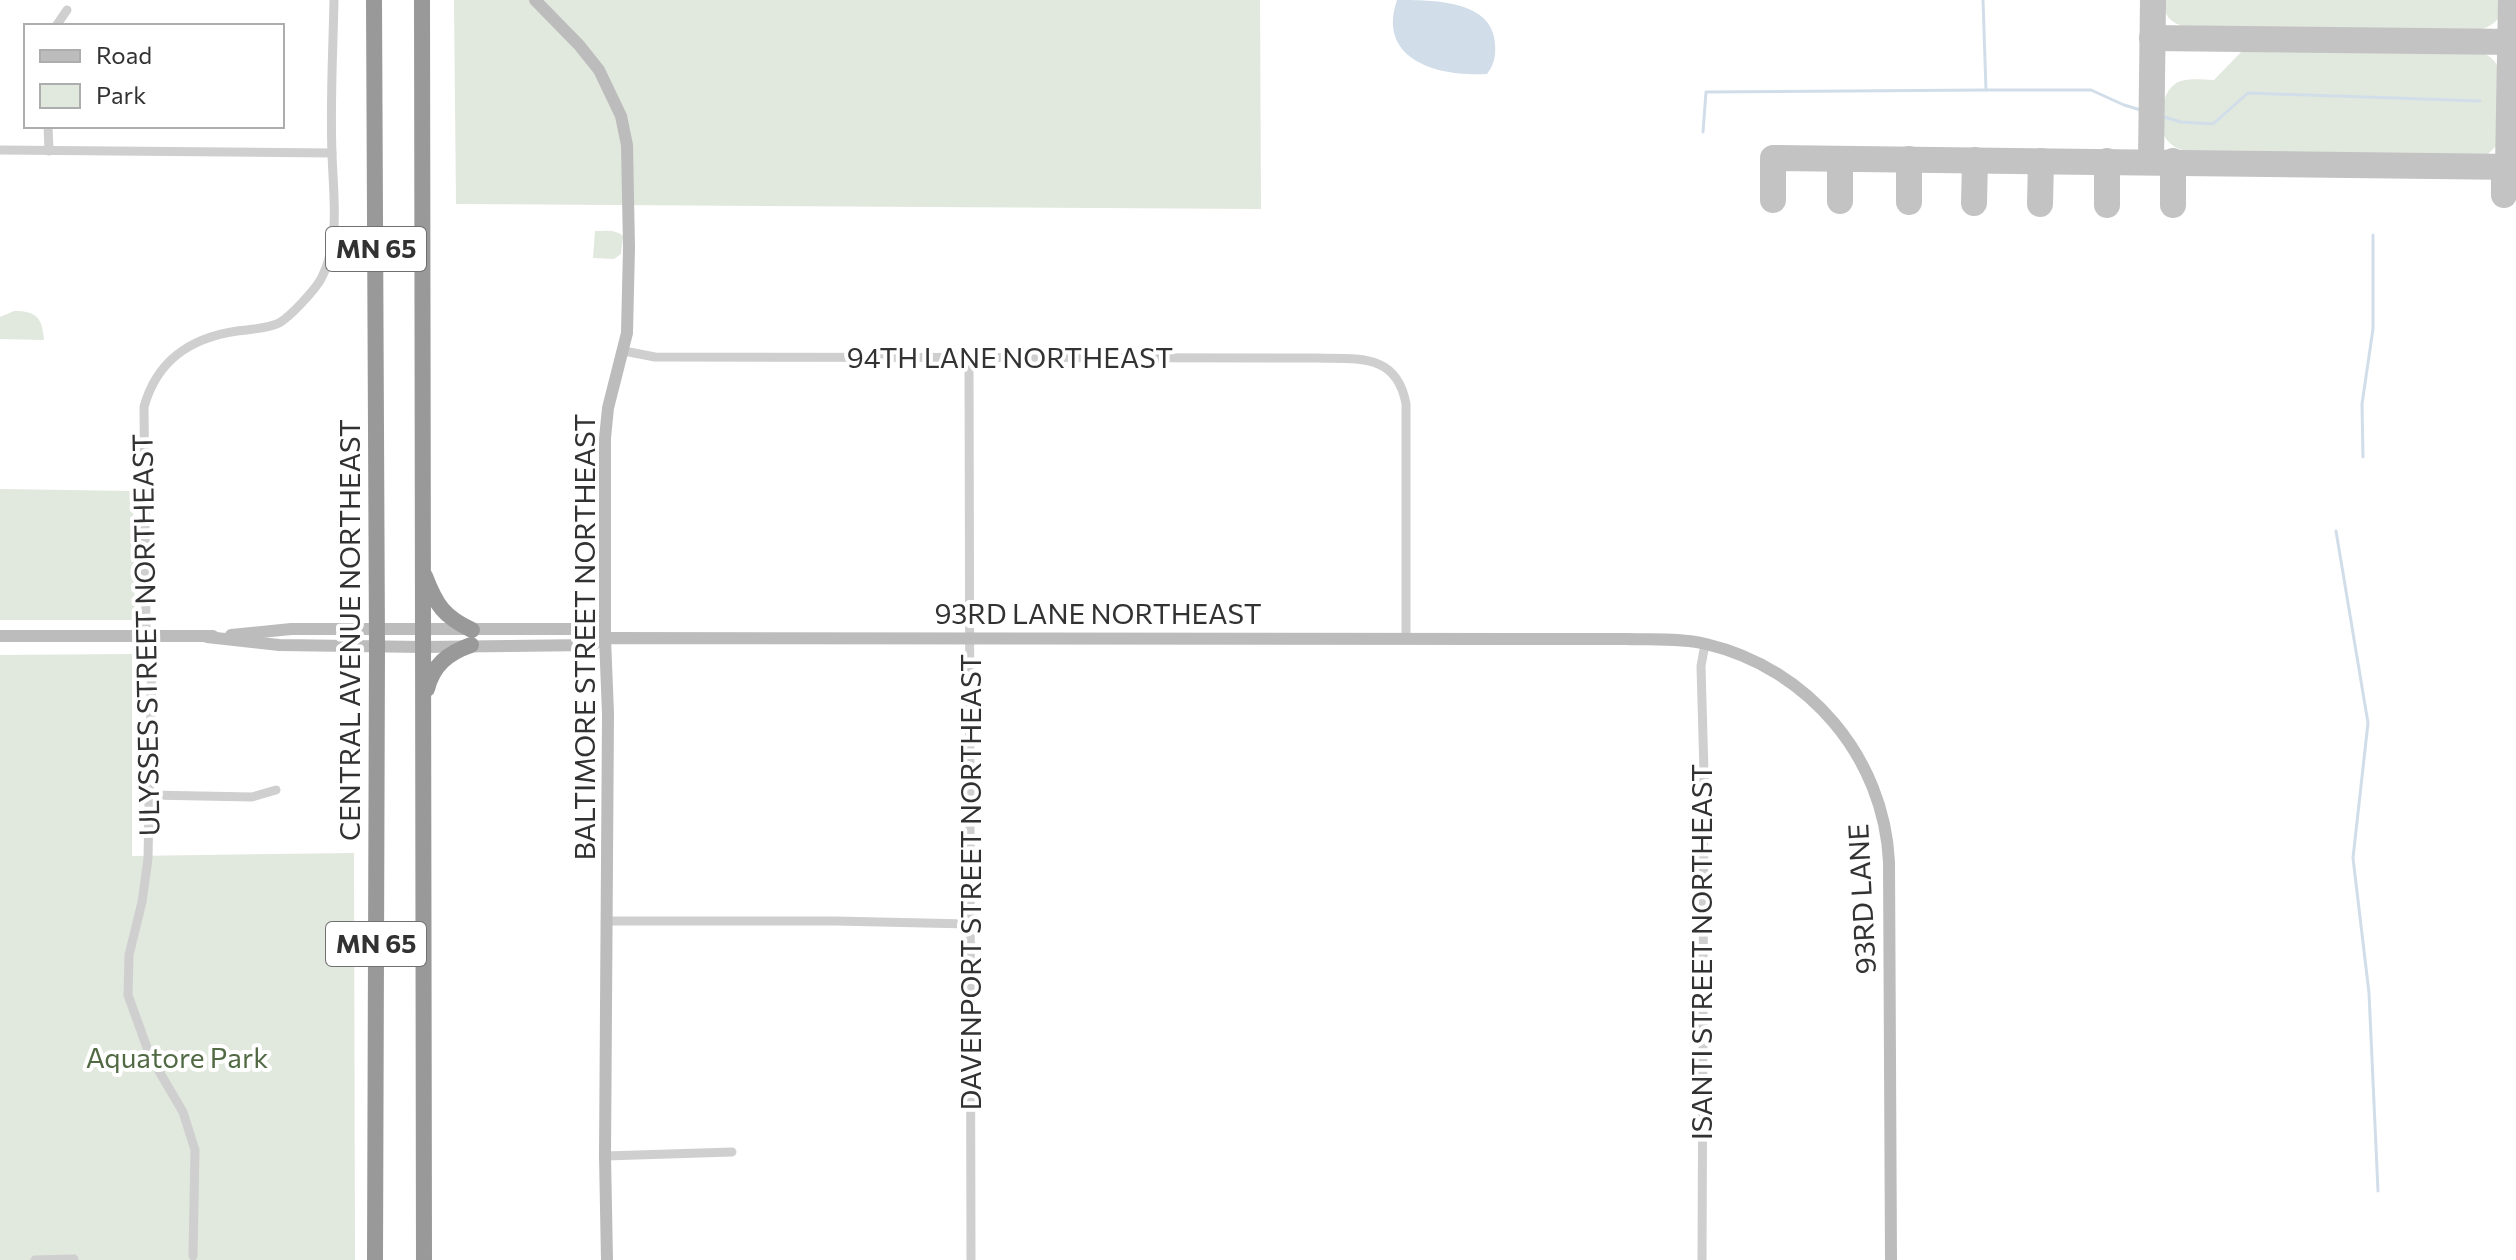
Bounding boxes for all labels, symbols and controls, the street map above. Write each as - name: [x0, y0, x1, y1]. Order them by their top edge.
- legend: [24, 24, 284, 128]
- text: Road: [96, 40, 152, 69]
- text: Park: [96, 80, 146, 109]
- road number: MN 65: [326, 227, 426, 271]
- street label: 94TH LANE NORTHEAST: [847, 340, 1173, 374]
- street label: BALTIMORE STREET NORTHEAST: [567, 414, 601, 860]
- street label: CENTRAL AVENUE NORTHEAST: [332, 419, 366, 841]
- street label: ULYSSES STREET NORTHEAST: [124, 433, 166, 837]
- street label: 93RD LANE NORTHEAST: [934, 596, 1262, 630]
- street label: DAVENPORT STREET NORTHEAST: [953, 654, 987, 1110]
- street label: ISANTI STREET NORTHEAST: [1684, 764, 1718, 1140]
- street label: 93RD LANE: [1840, 823, 1882, 975]
- road number: MN 65: [326, 922, 426, 966]
- park label: Aquatore Park: [86, 1040, 268, 1074]

